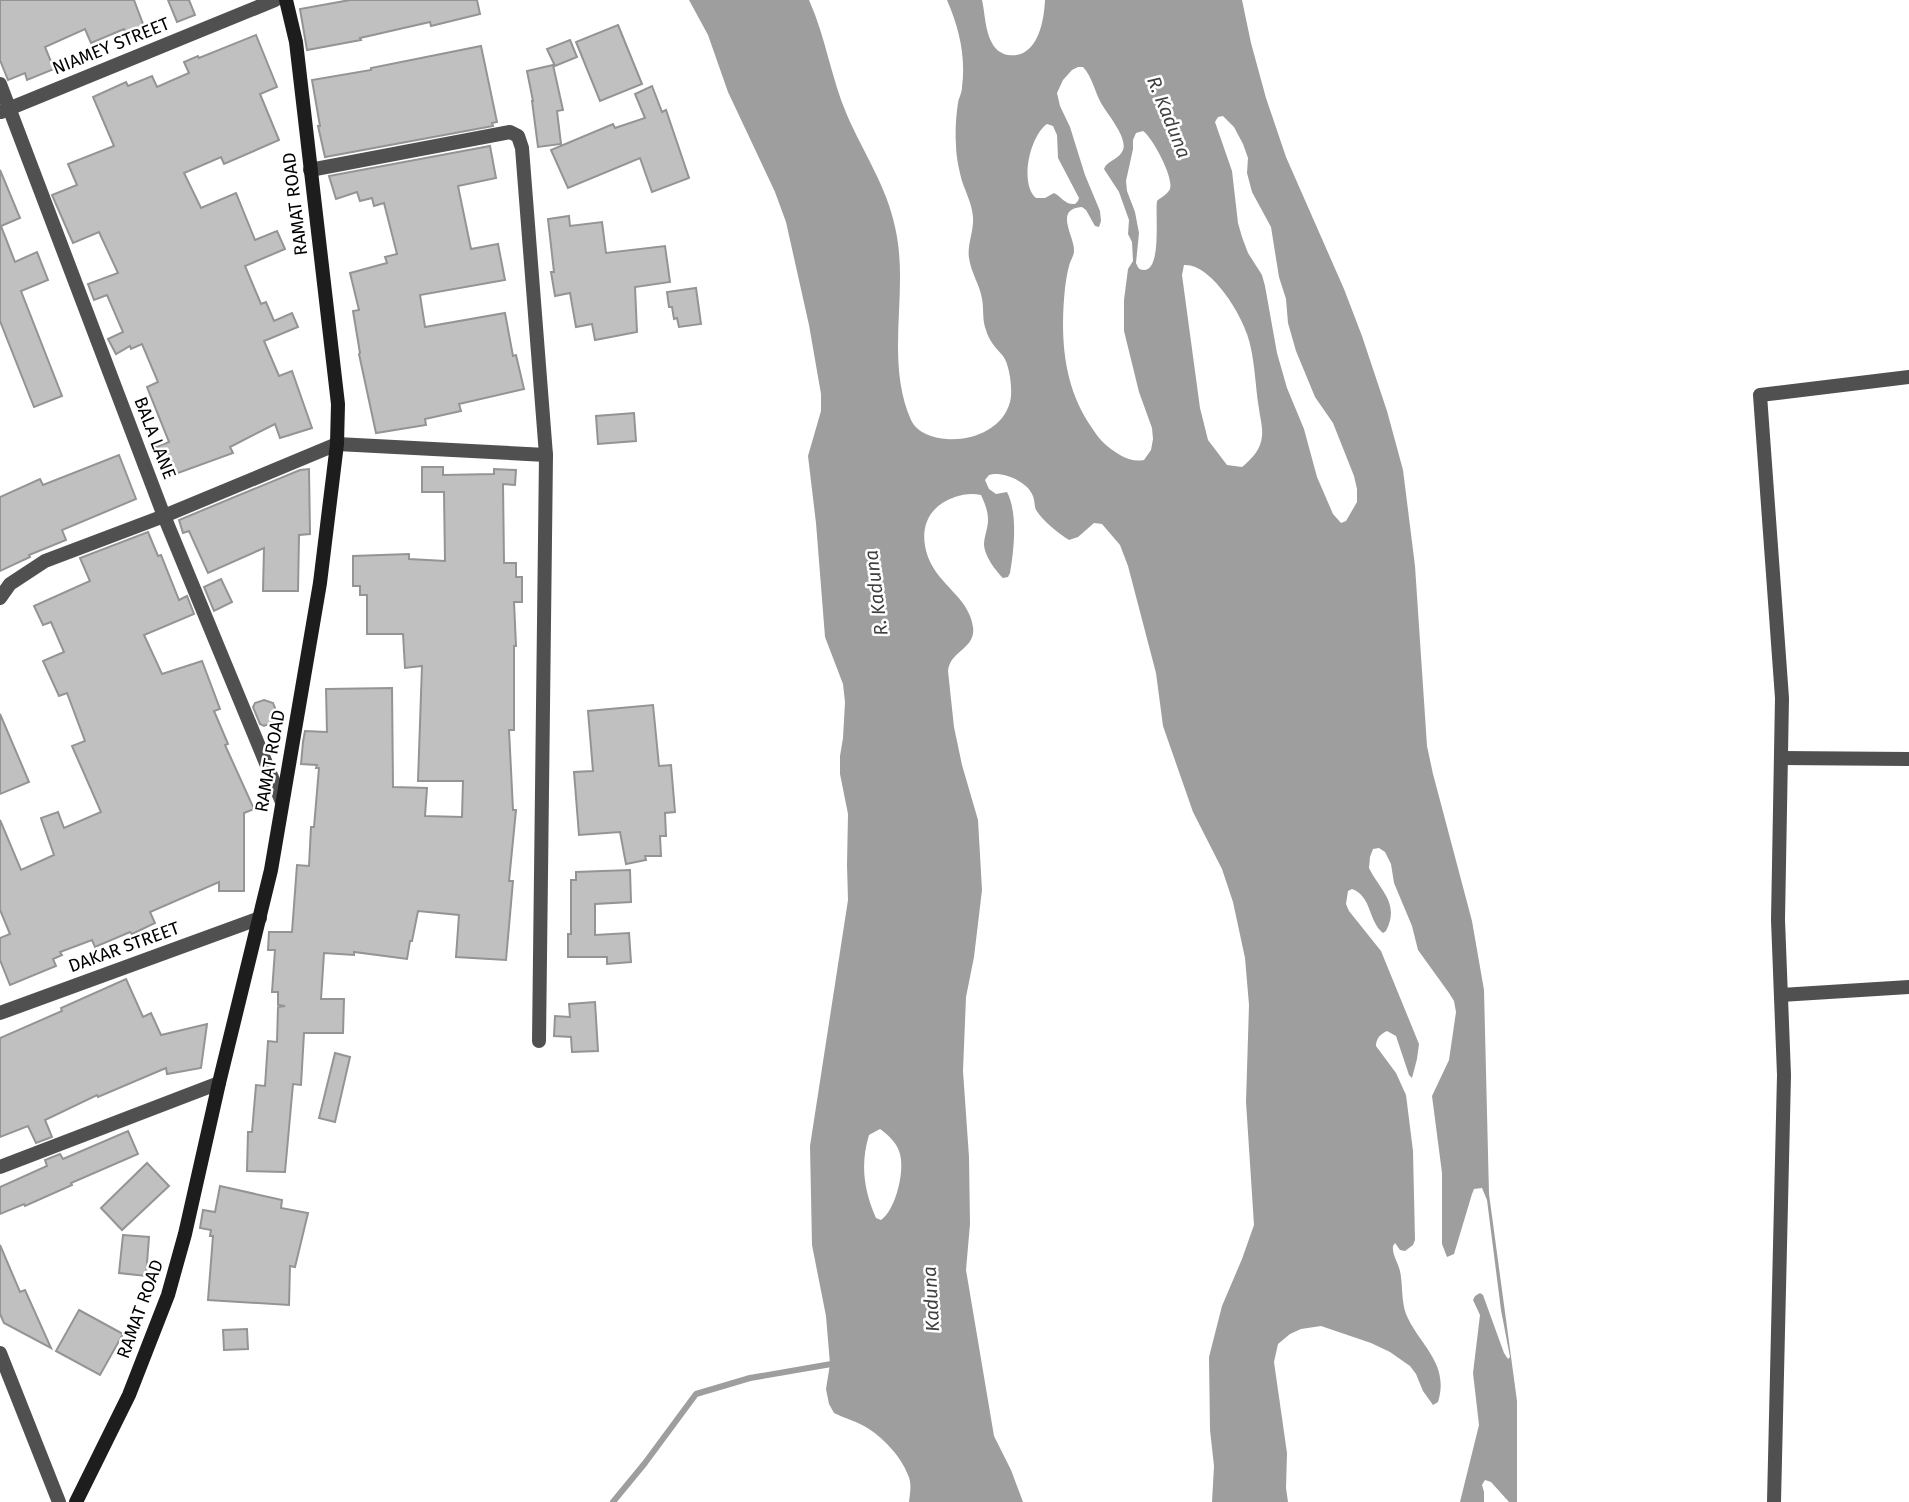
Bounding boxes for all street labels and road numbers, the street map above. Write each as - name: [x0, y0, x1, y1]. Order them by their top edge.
- street label: NIAMEY STREET: [49, 12, 173, 79]
- street label: RAMAT ROAD: [278, 151, 312, 257]
- street label: BALA LANE: [129, 394, 181, 482]
- street label: RAMAT ROAD: [250, 708, 290, 814]
- street label: DAKAR STREET: [66, 917, 183, 977]
- street label: RAMAT ROAD: [112, 1257, 168, 1361]

